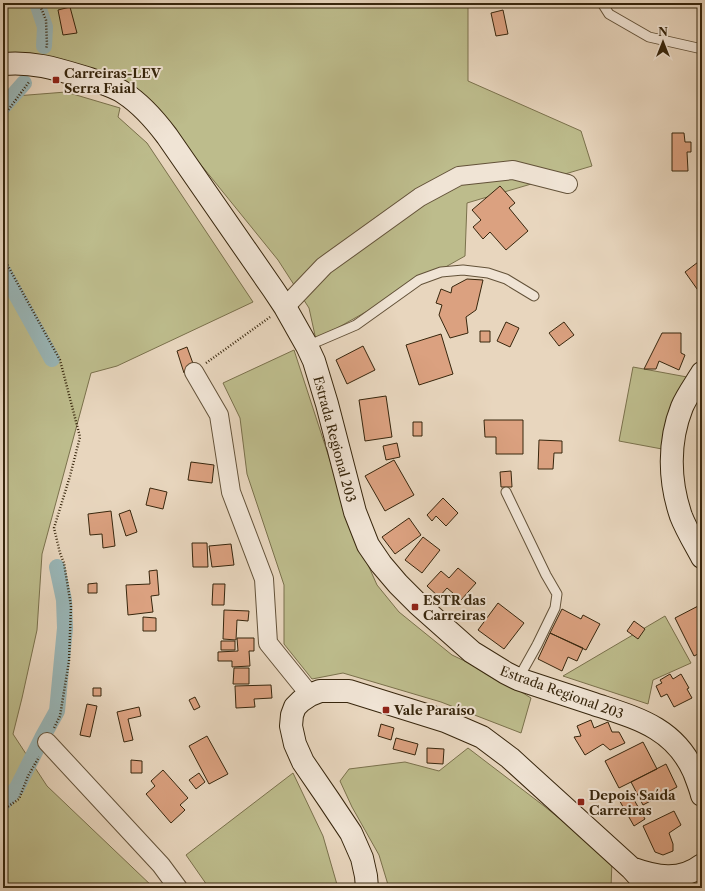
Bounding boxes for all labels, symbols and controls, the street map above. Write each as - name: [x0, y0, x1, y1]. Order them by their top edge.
- north arrow: [643, 22, 683, 62]
- text: N: [658, 25, 668, 39]
- place label: Carreiras-LEV Serra Faial: [64, 65, 162, 96]
- marker: Carreiras-LEV Serra Faial: [51, 75, 61, 85]
- street label: Estrada Regional 203: [310, 374, 360, 504]
- place label: ESTR das Carreiras: [423, 592, 486, 623]
- marker: ESTR das Carreiras: [410, 602, 420, 612]
- street label: Estrada Regional 203: [498, 662, 626, 722]
- place label: Vale Paraíso: [393, 702, 475, 718]
- marker: Vale Paraíso: [381, 705, 391, 715]
- place label: Depois Saída Carreiras: [589, 787, 676, 818]
- marker: Depois Saída Carreiras: [576, 797, 586, 807]

